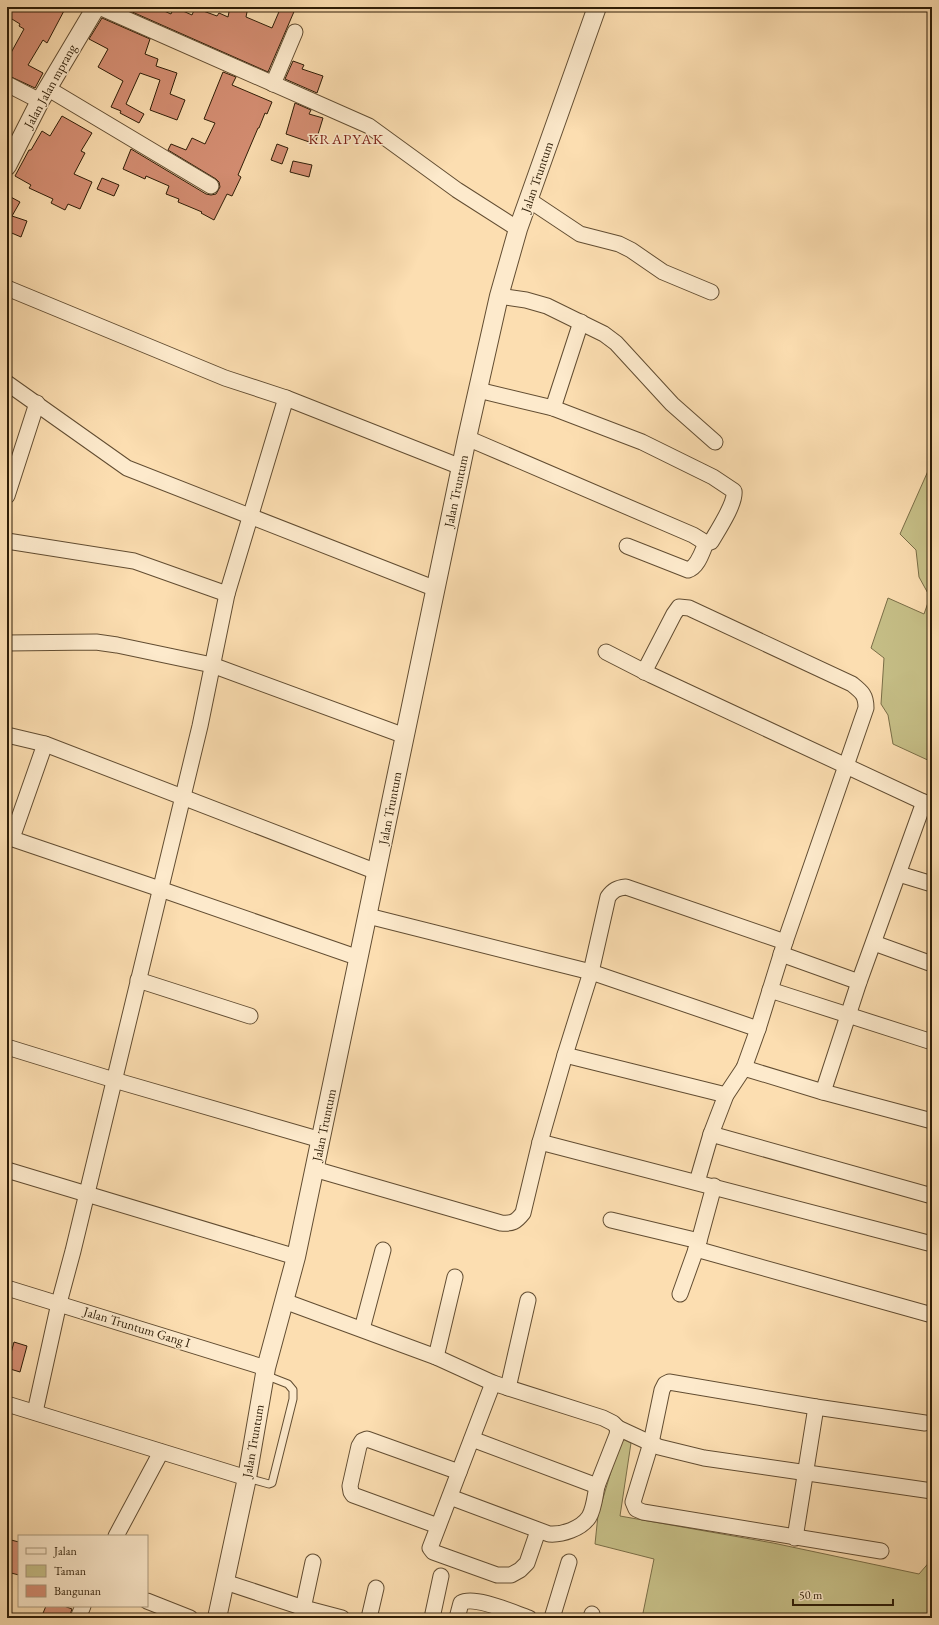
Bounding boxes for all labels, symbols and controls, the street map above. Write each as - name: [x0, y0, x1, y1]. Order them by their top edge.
- street label: Jalan Jalan mprang: [19, 41, 80, 132]
- district label: KRAPYAK: [308, 129, 384, 148]
- street label: Jalan Truntum: [517, 139, 557, 216]
- street label: Jalan Truntum: [440, 453, 472, 530]
- street label: Jalan Truntum: [374, 770, 405, 847]
- street label: Jalan Truntum: [308, 1087, 340, 1164]
- street label: Jalan Truntum Gang I: [81, 1302, 193, 1351]
- street label: Jalan Truntum: [238, 1403, 268, 1480]
- legend: [18, 1535, 148, 1607]
- text: Jalan: [53, 1543, 78, 1559]
- text: Taman: [54, 1563, 87, 1579]
- scale bar: [793, 1581, 893, 1607]
- text: Bangunan: [54, 1583, 102, 1599]
- text: 50 m: [799, 1587, 823, 1603]

